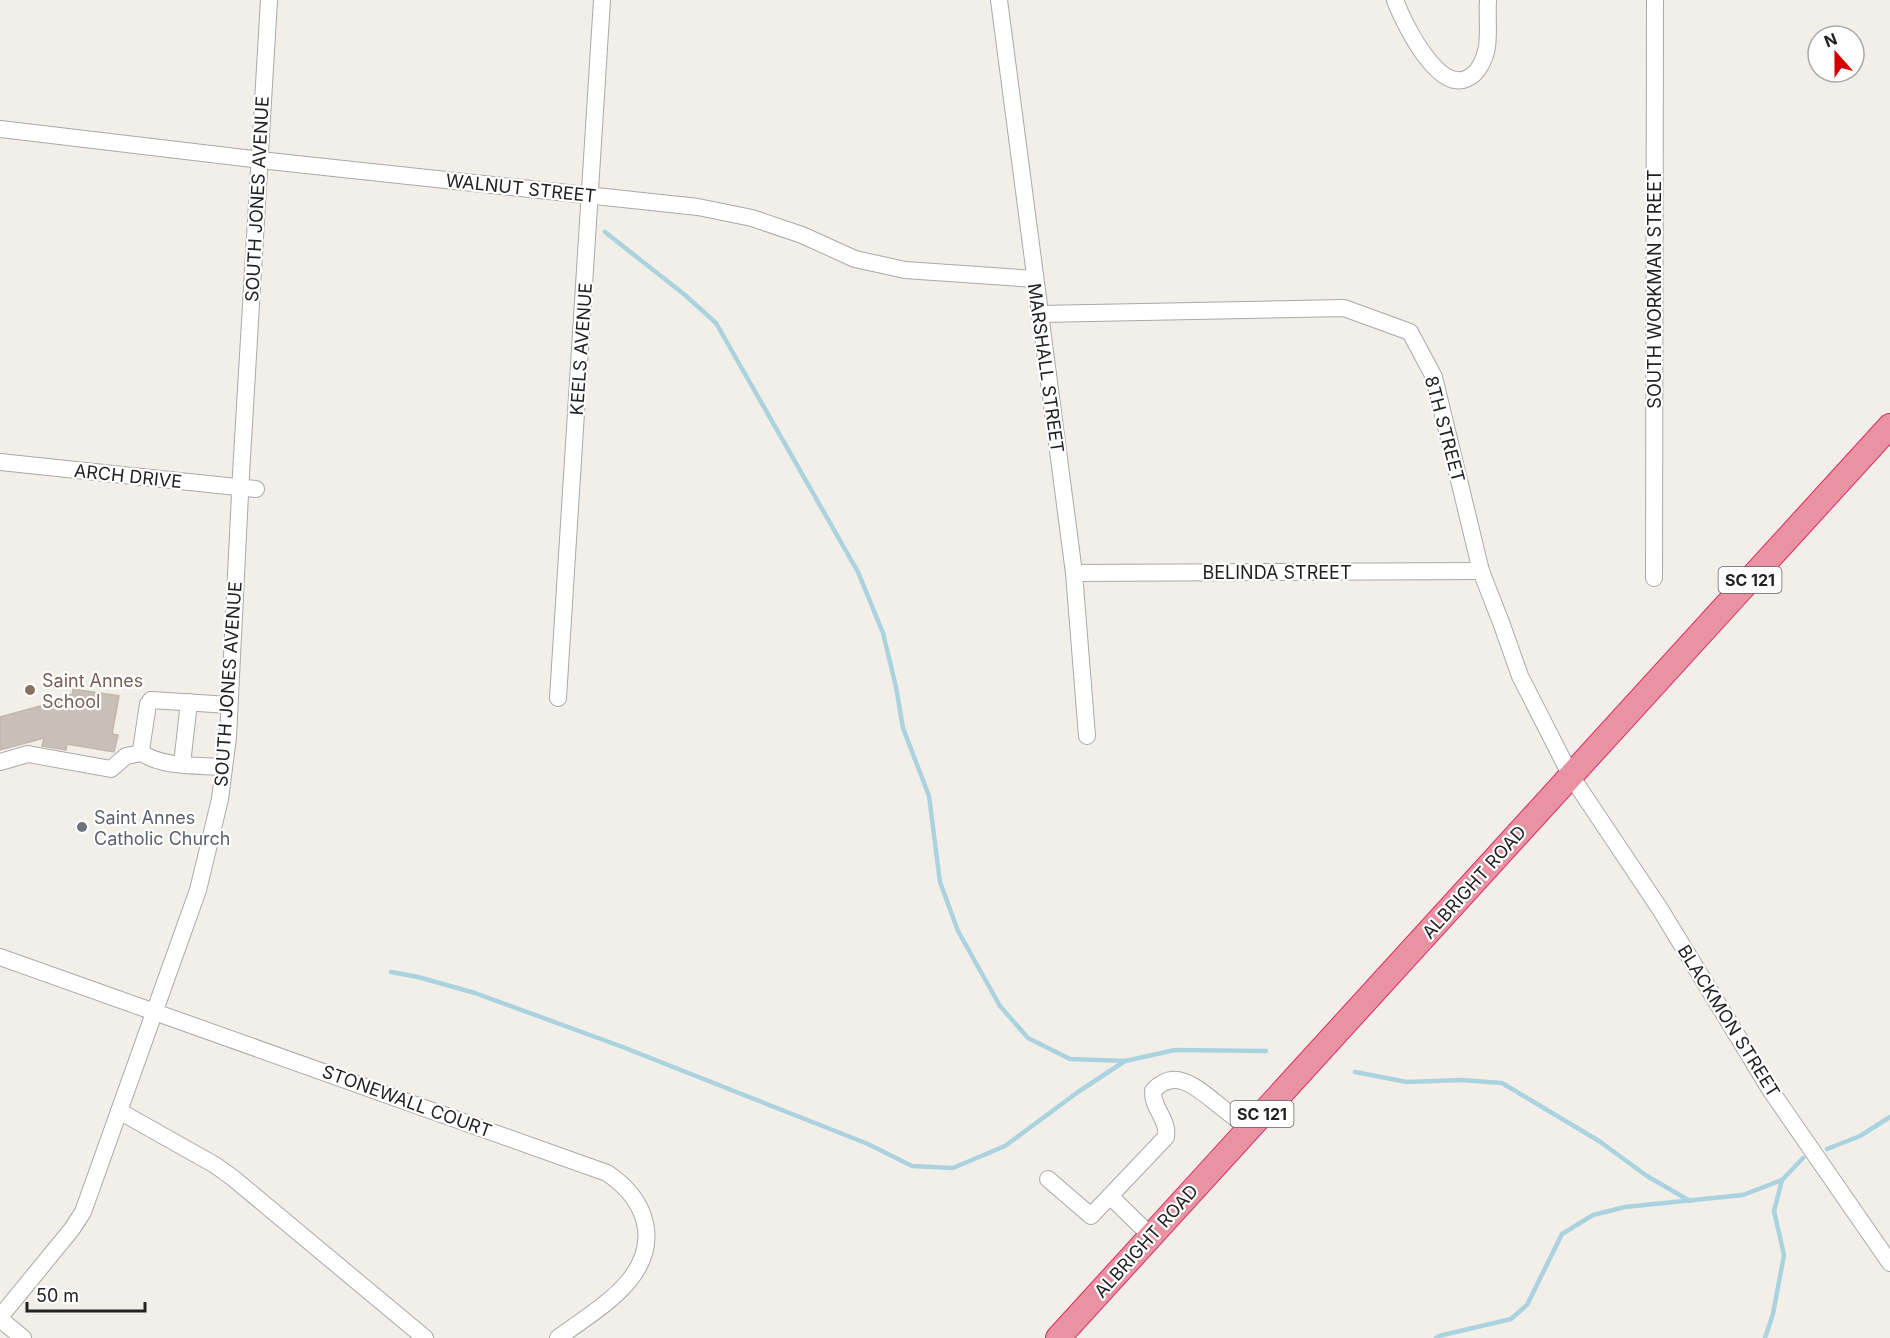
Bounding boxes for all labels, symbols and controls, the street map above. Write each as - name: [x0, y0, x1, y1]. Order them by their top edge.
- north arrow: [1806, 24, 1866, 84]
- text: N: [1821, 28, 1840, 52]
- street label: SOUTH JONES AVENUE: [241, 96, 273, 302]
- street label: SOUTH WORKMAN STREET: [1644, 169, 1665, 409]
- street label: WALNUT STREET: [445, 170, 597, 206]
- street label: KEELS AVENUE: [566, 282, 596, 416]
- street label: MARSHALL STREET: [1024, 282, 1068, 454]
- street label: 8TH STREET: [1421, 374, 1469, 484]
- street label: ARCH DRIVE: [73, 460, 183, 492]
- street label: BELINDA STREET: [1202, 562, 1352, 583]
- road number: SC 121: [1718, 567, 1782, 593]
- street label: SOUTH JONES AVENUE: [210, 581, 246, 787]
- place label: Saint Annes School: [42, 670, 143, 712]
- marker: Saint Annes School: [23, 683, 37, 697]
- place label: Saint Annes Catholic Church: [94, 807, 231, 849]
- marker: Saint Annes Catholic Church: [75, 820, 89, 834]
- street label: ALBRIGHT ROAD: [1418, 821, 1530, 943]
- street label: BLACKMON STREET: [1674, 941, 1784, 1101]
- street label: STONEWALL COURT: [319, 1061, 495, 1141]
- road number: SC 121: [1230, 1101, 1294, 1127]
- street label: ALBRIGHT ROAD: [1090, 1180, 1202, 1302]
- scale bar: [27, 1275, 146, 1313]
- text: 50 m: [36, 1285, 79, 1306]

